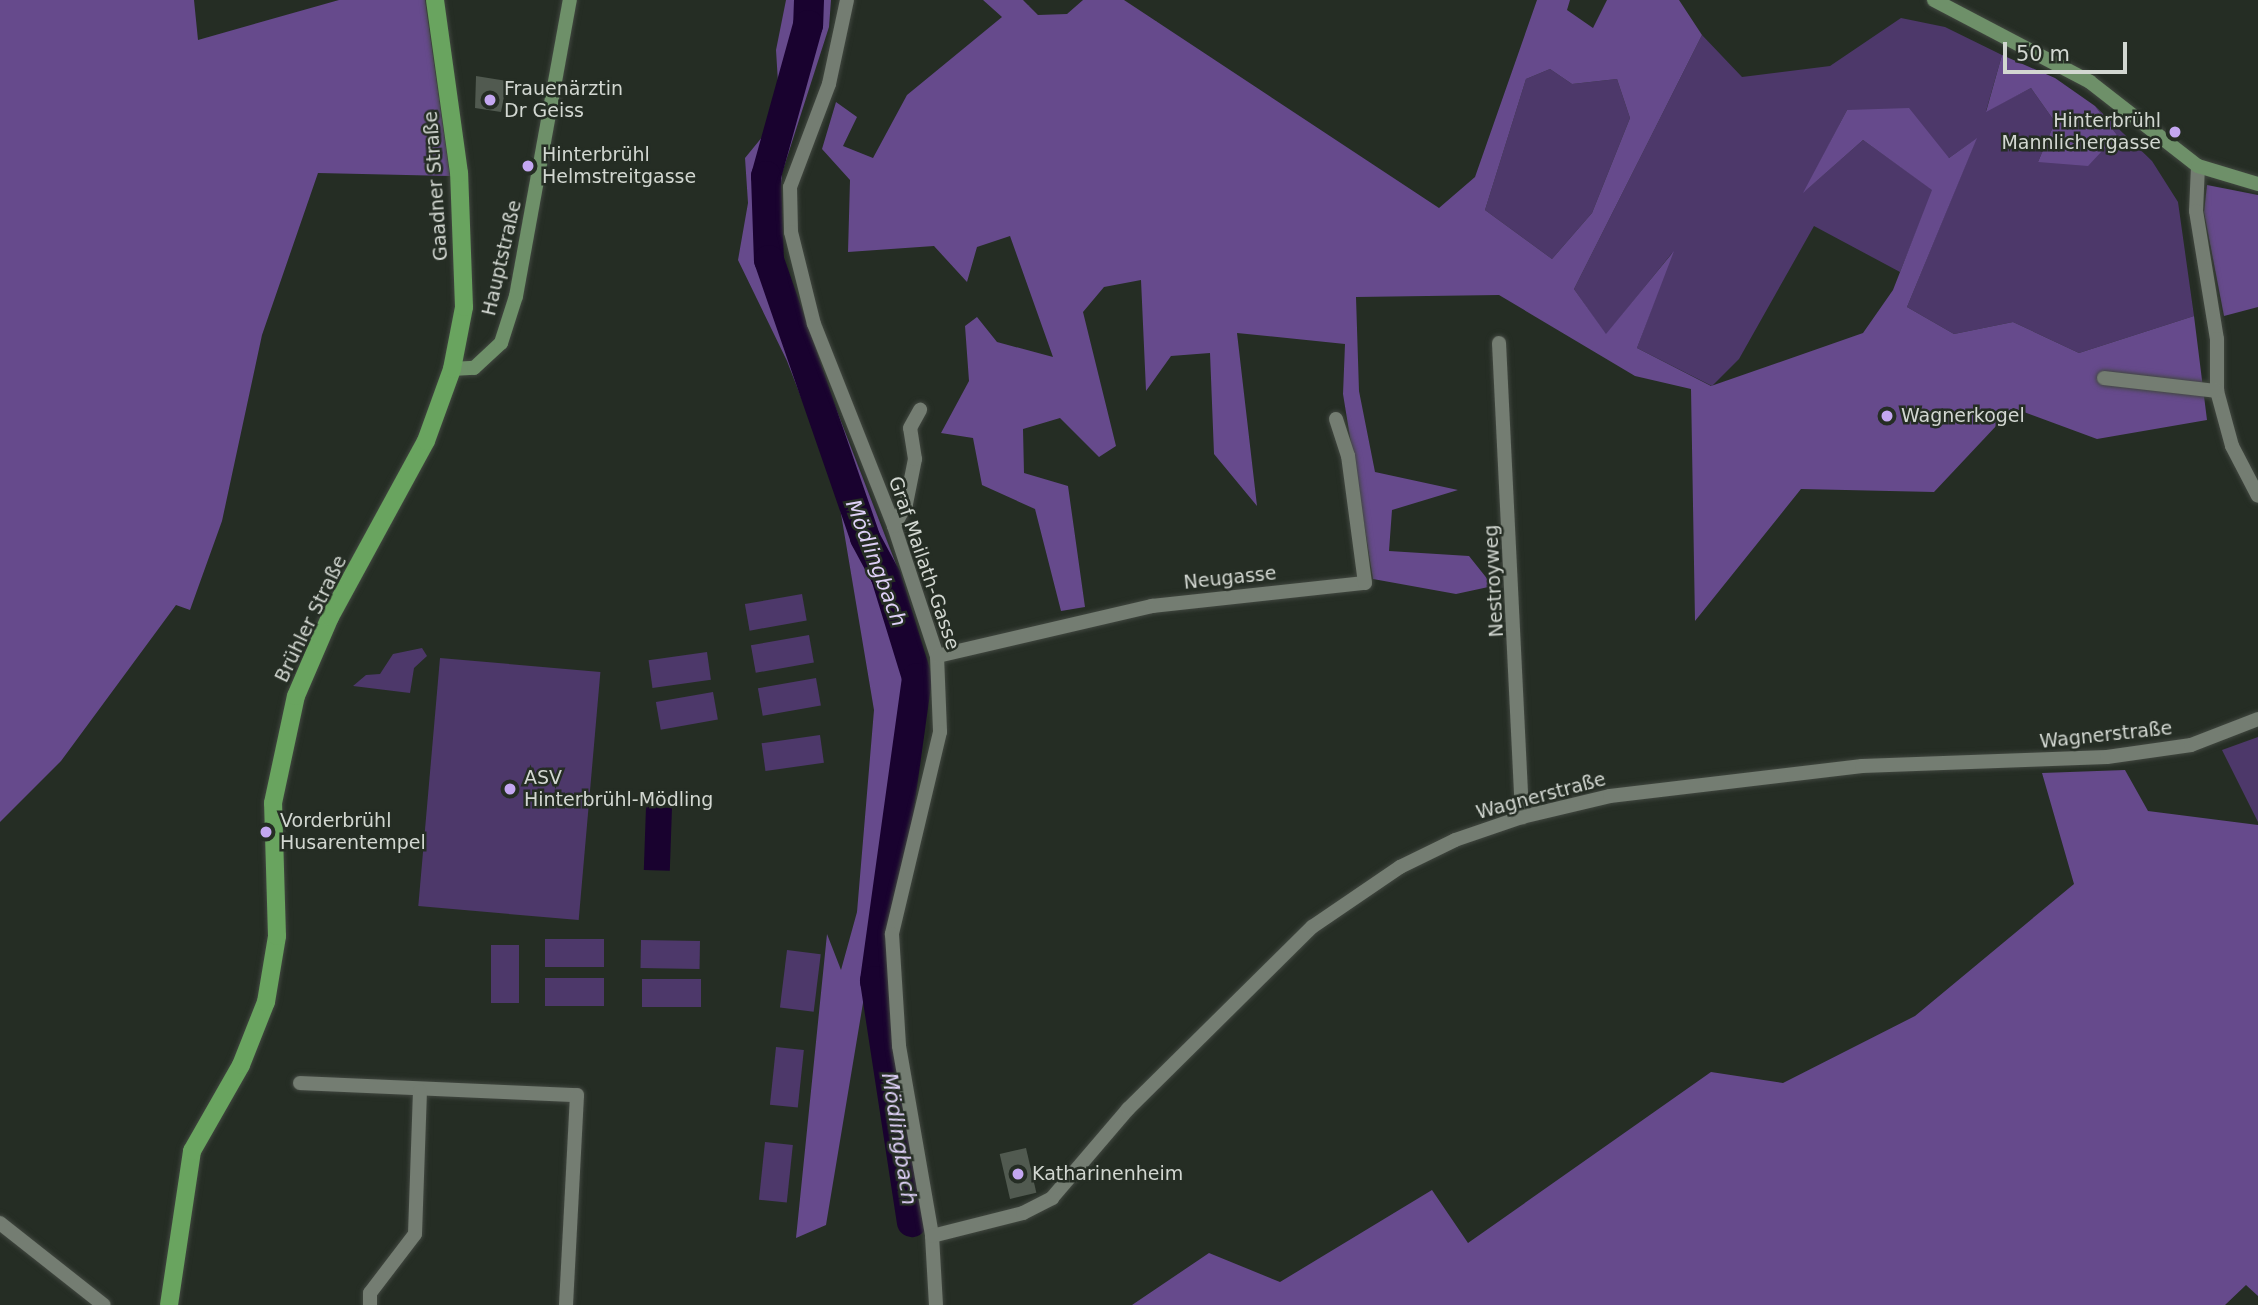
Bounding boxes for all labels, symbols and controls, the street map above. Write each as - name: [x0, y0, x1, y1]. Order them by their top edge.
- scale bar: [2006, 28, 2130, 72]
- text: 50 m: [2016, 42, 2070, 66]
- place label: Frauenärztin Dr Geiss: [504, 78, 623, 122]
- marker: Frauenärztin Dr Geiss: [482, 92, 498, 108]
- street label: Gaadner Straße: [419, 110, 453, 262]
- place label: Hinterbrühl Mannlichergasse: [2001, 110, 2161, 154]
- marker: Hinterbrühl Mannlichergasse: [2167, 124, 2183, 140]
- place label: Hinterbrühl Helmstreitgasse: [542, 144, 696, 188]
- marker: Hinterbrühl Helmstreitgasse: [520, 158, 536, 174]
- street label: Hauptstraße: [478, 198, 526, 318]
- place label: Wagnerkogel: [1901, 405, 2025, 427]
- marker: Wagnerkogel: [1879, 408, 1895, 424]
- street label: Graf Mailath-Gasse: [884, 473, 964, 653]
- water label: Mödlingbach: [840, 496, 912, 630]
- street label: Nestroyweg: [1480, 524, 1508, 638]
- street label: Brühler Straße: [270, 552, 352, 686]
- street label: Neugasse: [1182, 562, 1278, 594]
- street label: Wagnerstraße: [2039, 717, 2173, 753]
- place label: ASV Hinterbrühl-Mödling: [524, 767, 713, 811]
- street label: Wagnerstraße: [1474, 768, 1608, 824]
- marker: ASV Hinterbrühl-Mödling: [502, 781, 518, 797]
- place label: Vorderbrühl Husarentempel: [280, 810, 426, 854]
- marker: Vorderbrühl Husarentempel: [258, 824, 274, 840]
- water label: Mödlingbach: [876, 1071, 922, 1207]
- place label: Katharinenheim: [1032, 1163, 1183, 1185]
- marker: Katharinenheim: [1010, 1166, 1026, 1182]

